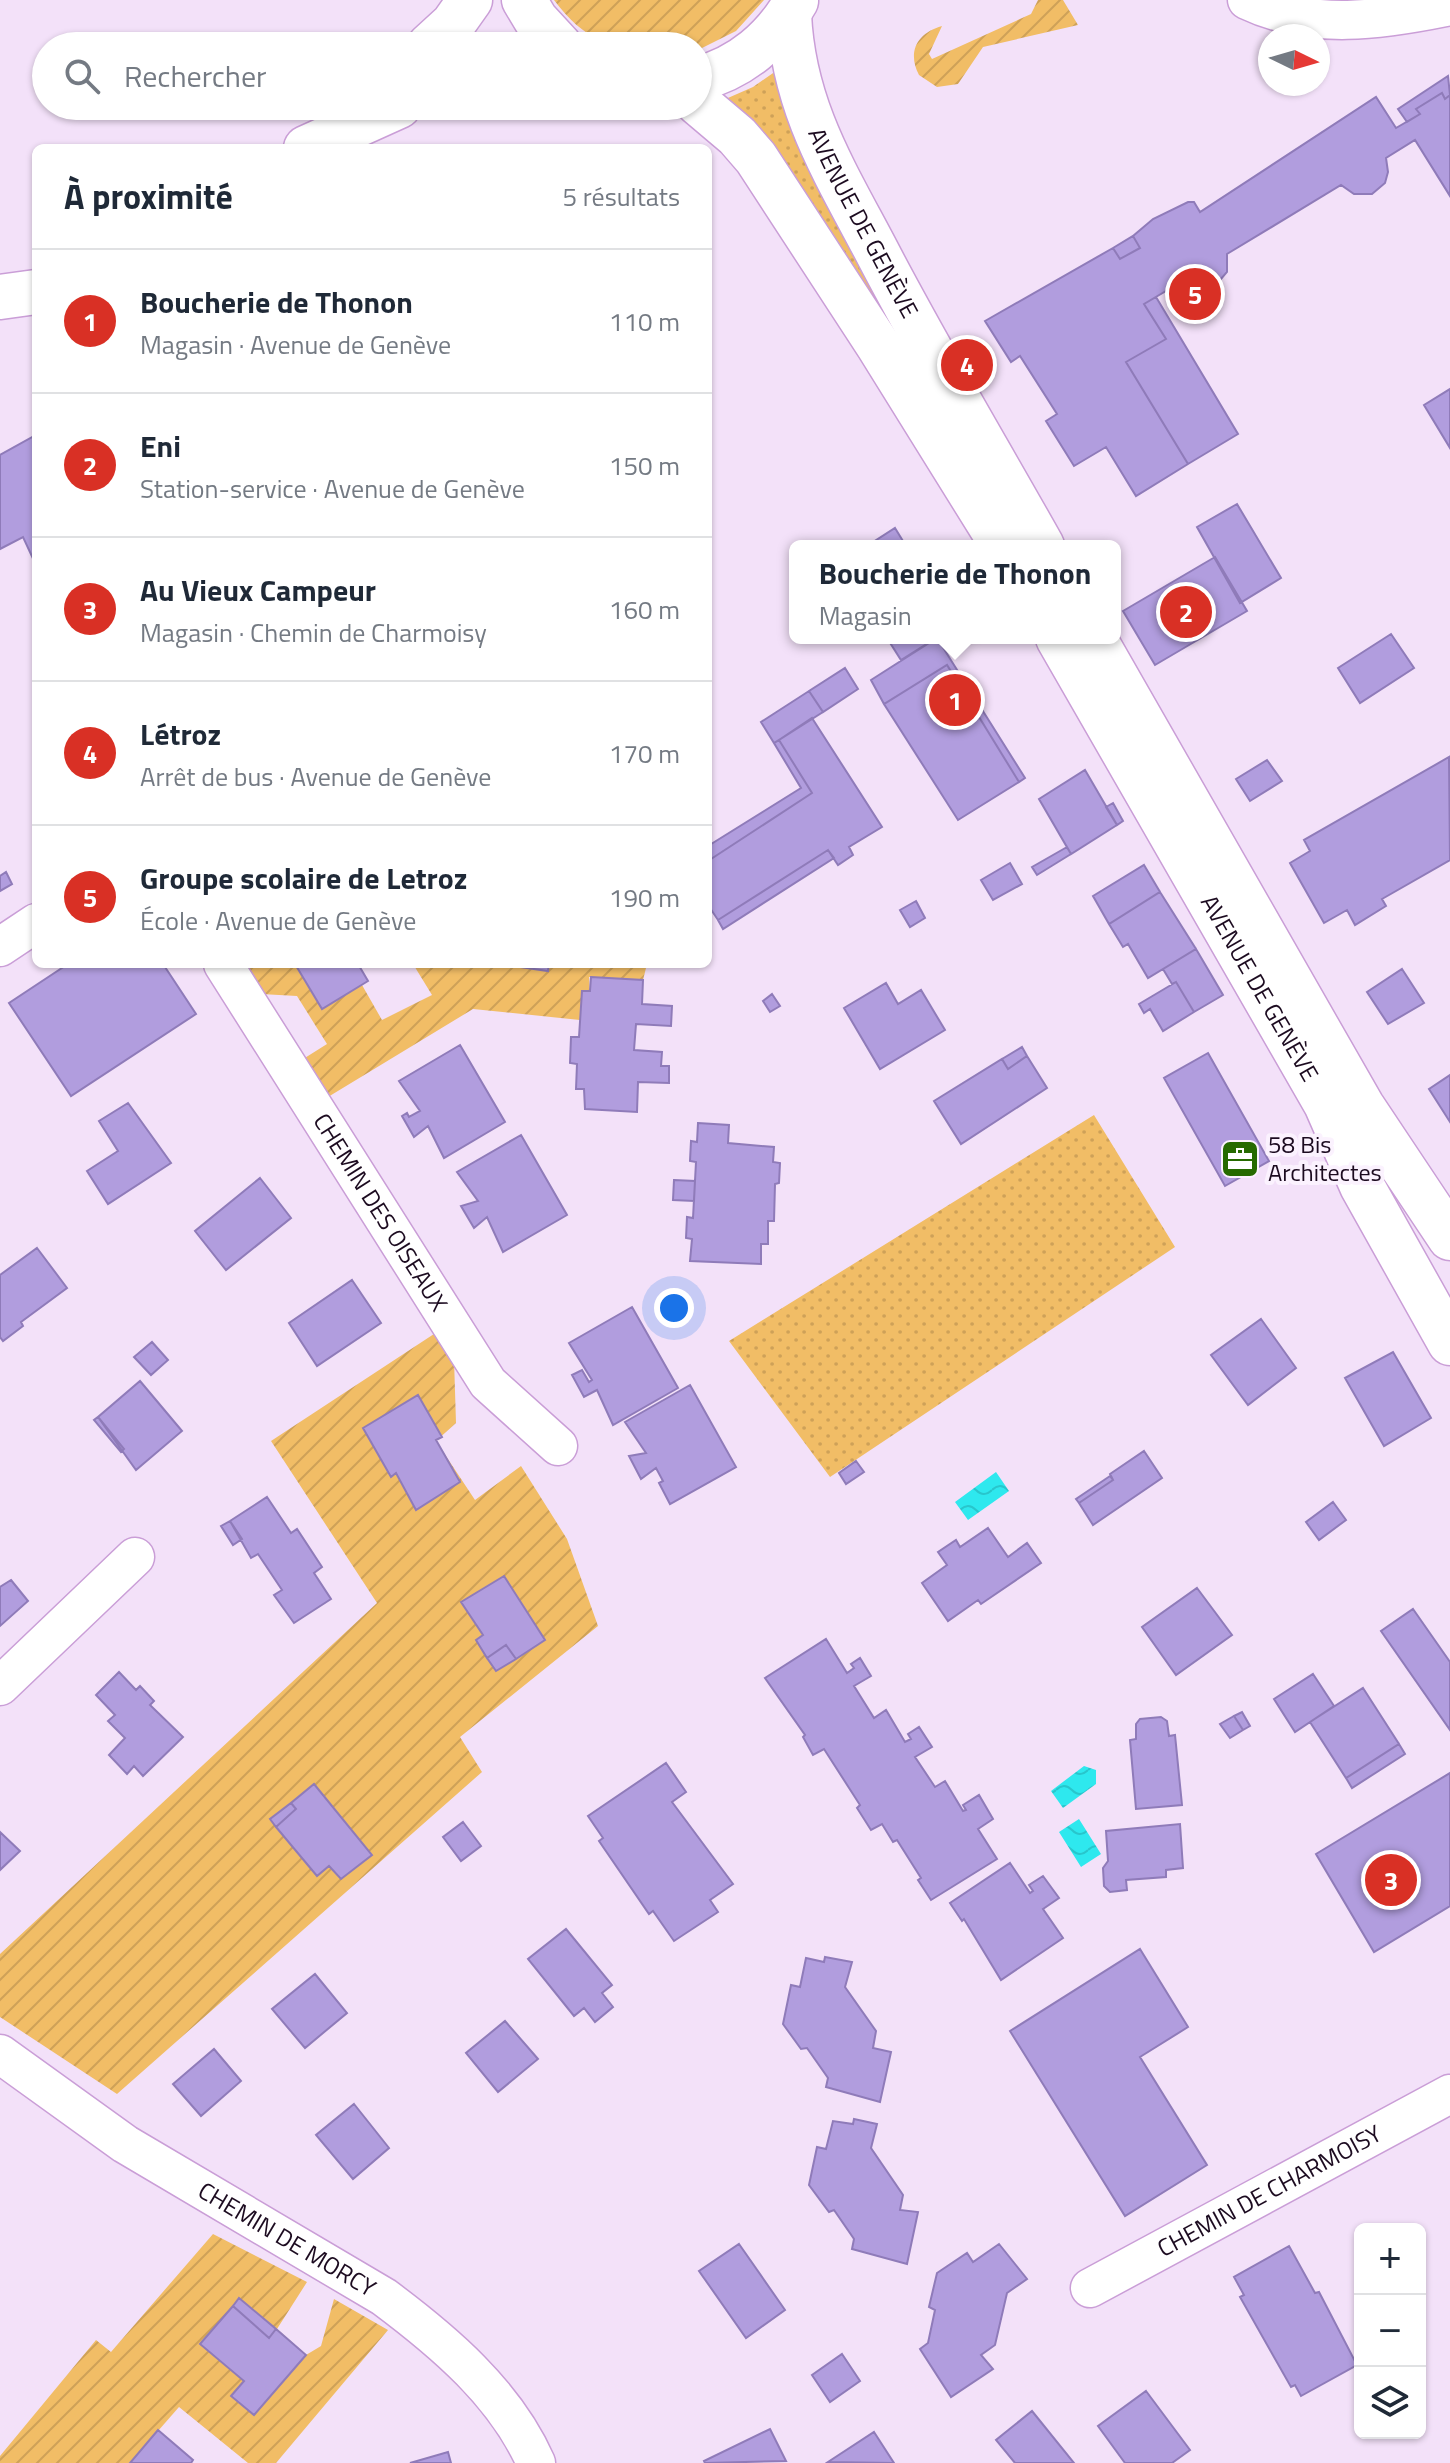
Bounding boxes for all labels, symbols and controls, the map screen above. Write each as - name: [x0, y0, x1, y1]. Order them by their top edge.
- north arrow: [1258, 24, 1330, 96]
- search box: [32, 32, 712, 120]
- text: Rechercher: [124, 53, 267, 99]
- icon: search: [60, 54, 104, 98]
- street label: AVENUE DE GENÈVE: [800, 122, 928, 324]
- text: À proximité: [64, 170, 233, 222]
- text: 5 résultats: [563, 177, 680, 216]
- pin: 5: [1169, 264, 1221, 324]
- text: Boucherie de Thonon: [140, 279, 413, 325]
- text: 1: [83, 302, 97, 341]
- text: 110 m: [609, 302, 680, 341]
- text: Magasin · Avenue de Genève: [140, 325, 451, 364]
- pin: 4: [941, 335, 993, 395]
- text: Eni: [140, 423, 181, 469]
- text: 2: [83, 446, 97, 485]
- text: 150 m: [609, 446, 680, 485]
- text: Station-service · Avenue de Genève: [140, 469, 525, 508]
- popup: [789, 540, 1121, 644]
- text: Boucherie de Thonon: [819, 550, 1091, 596]
- text: Au Vieux Campeur: [140, 567, 376, 613]
- pin: 2: [1160, 582, 1212, 642]
- text: 3: [83, 590, 97, 629]
- text: 160 m: [609, 590, 680, 629]
- text: Magasin: [819, 596, 912, 635]
- text: Magasin · Chemin de Charmoisy: [140, 613, 487, 652]
- pin: 1: [929, 670, 981, 730]
- text: Létroz: [140, 711, 221, 757]
- text: 4: [83, 734, 97, 773]
- text: 170 m: [609, 734, 680, 773]
- text: Arrêt de bus · Avenue de Genève: [140, 757, 491, 796]
- text: Groupe scolaire de Letroz: [140, 855, 467, 901]
- text: 5: [83, 878, 97, 917]
- text: 190 m: [609, 878, 680, 917]
- street label: AVENUE DE GENÈVE: [1192, 888, 1328, 1088]
- text: École · Avenue de Genève: [140, 901, 416, 940]
- street label: CHEMIN DES OISEAUX: [305, 1106, 457, 1318]
- place label: 58 Bis Architectes: [1268, 1126, 1382, 1190]
- office icon: 58 Bis Architectes: [1219, 1138, 1261, 1180]
- your location: [654, 1288, 694, 1328]
- pin: 3: [1365, 1850, 1417, 1910]
- street label: CHEMIN DE CHARMOISY: [1151, 2115, 1388, 2266]
- street label: CHEMIN DE MORCY: [192, 2172, 383, 2305]
- map controls: [1354, 2223, 1426, 2439]
- button: +: [1354, 2223, 1426, 2295]
- button: −: [1354, 2295, 1426, 2367]
- button: layers: [1354, 2367, 1426, 2439]

